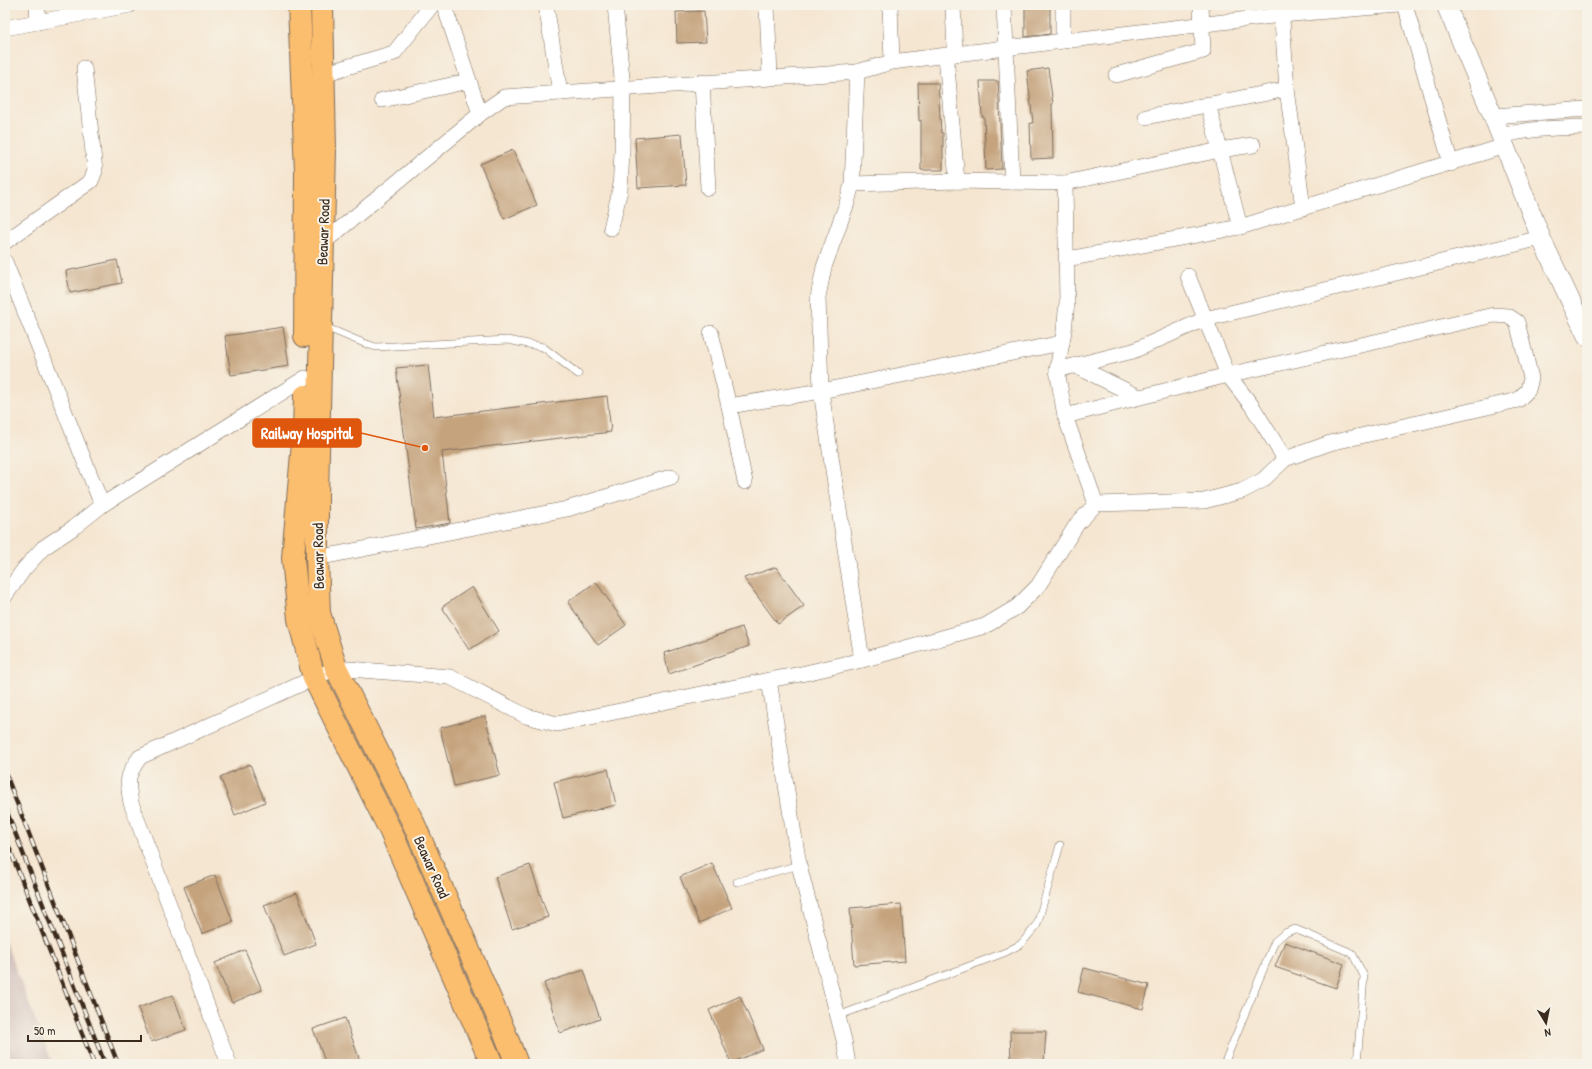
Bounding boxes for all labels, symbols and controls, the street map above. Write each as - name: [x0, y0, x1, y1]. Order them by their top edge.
- street label: Beawar Road: [311, 198, 335, 265]
- callout: Railway Hospital: [253, 419, 361, 447]
- text: Railway Hospital: [261, 422, 354, 445]
- street label: Beawar Road: [307, 523, 329, 589]
- street label: Beawar Road: [409, 833, 455, 902]
- north arrow: [1526, 1003, 1566, 1043]
- scale bar: [28, 1017, 141, 1043]
- text: 50 m: [34, 1022, 55, 1039]
- text: N: [1543, 1025, 1552, 1040]

